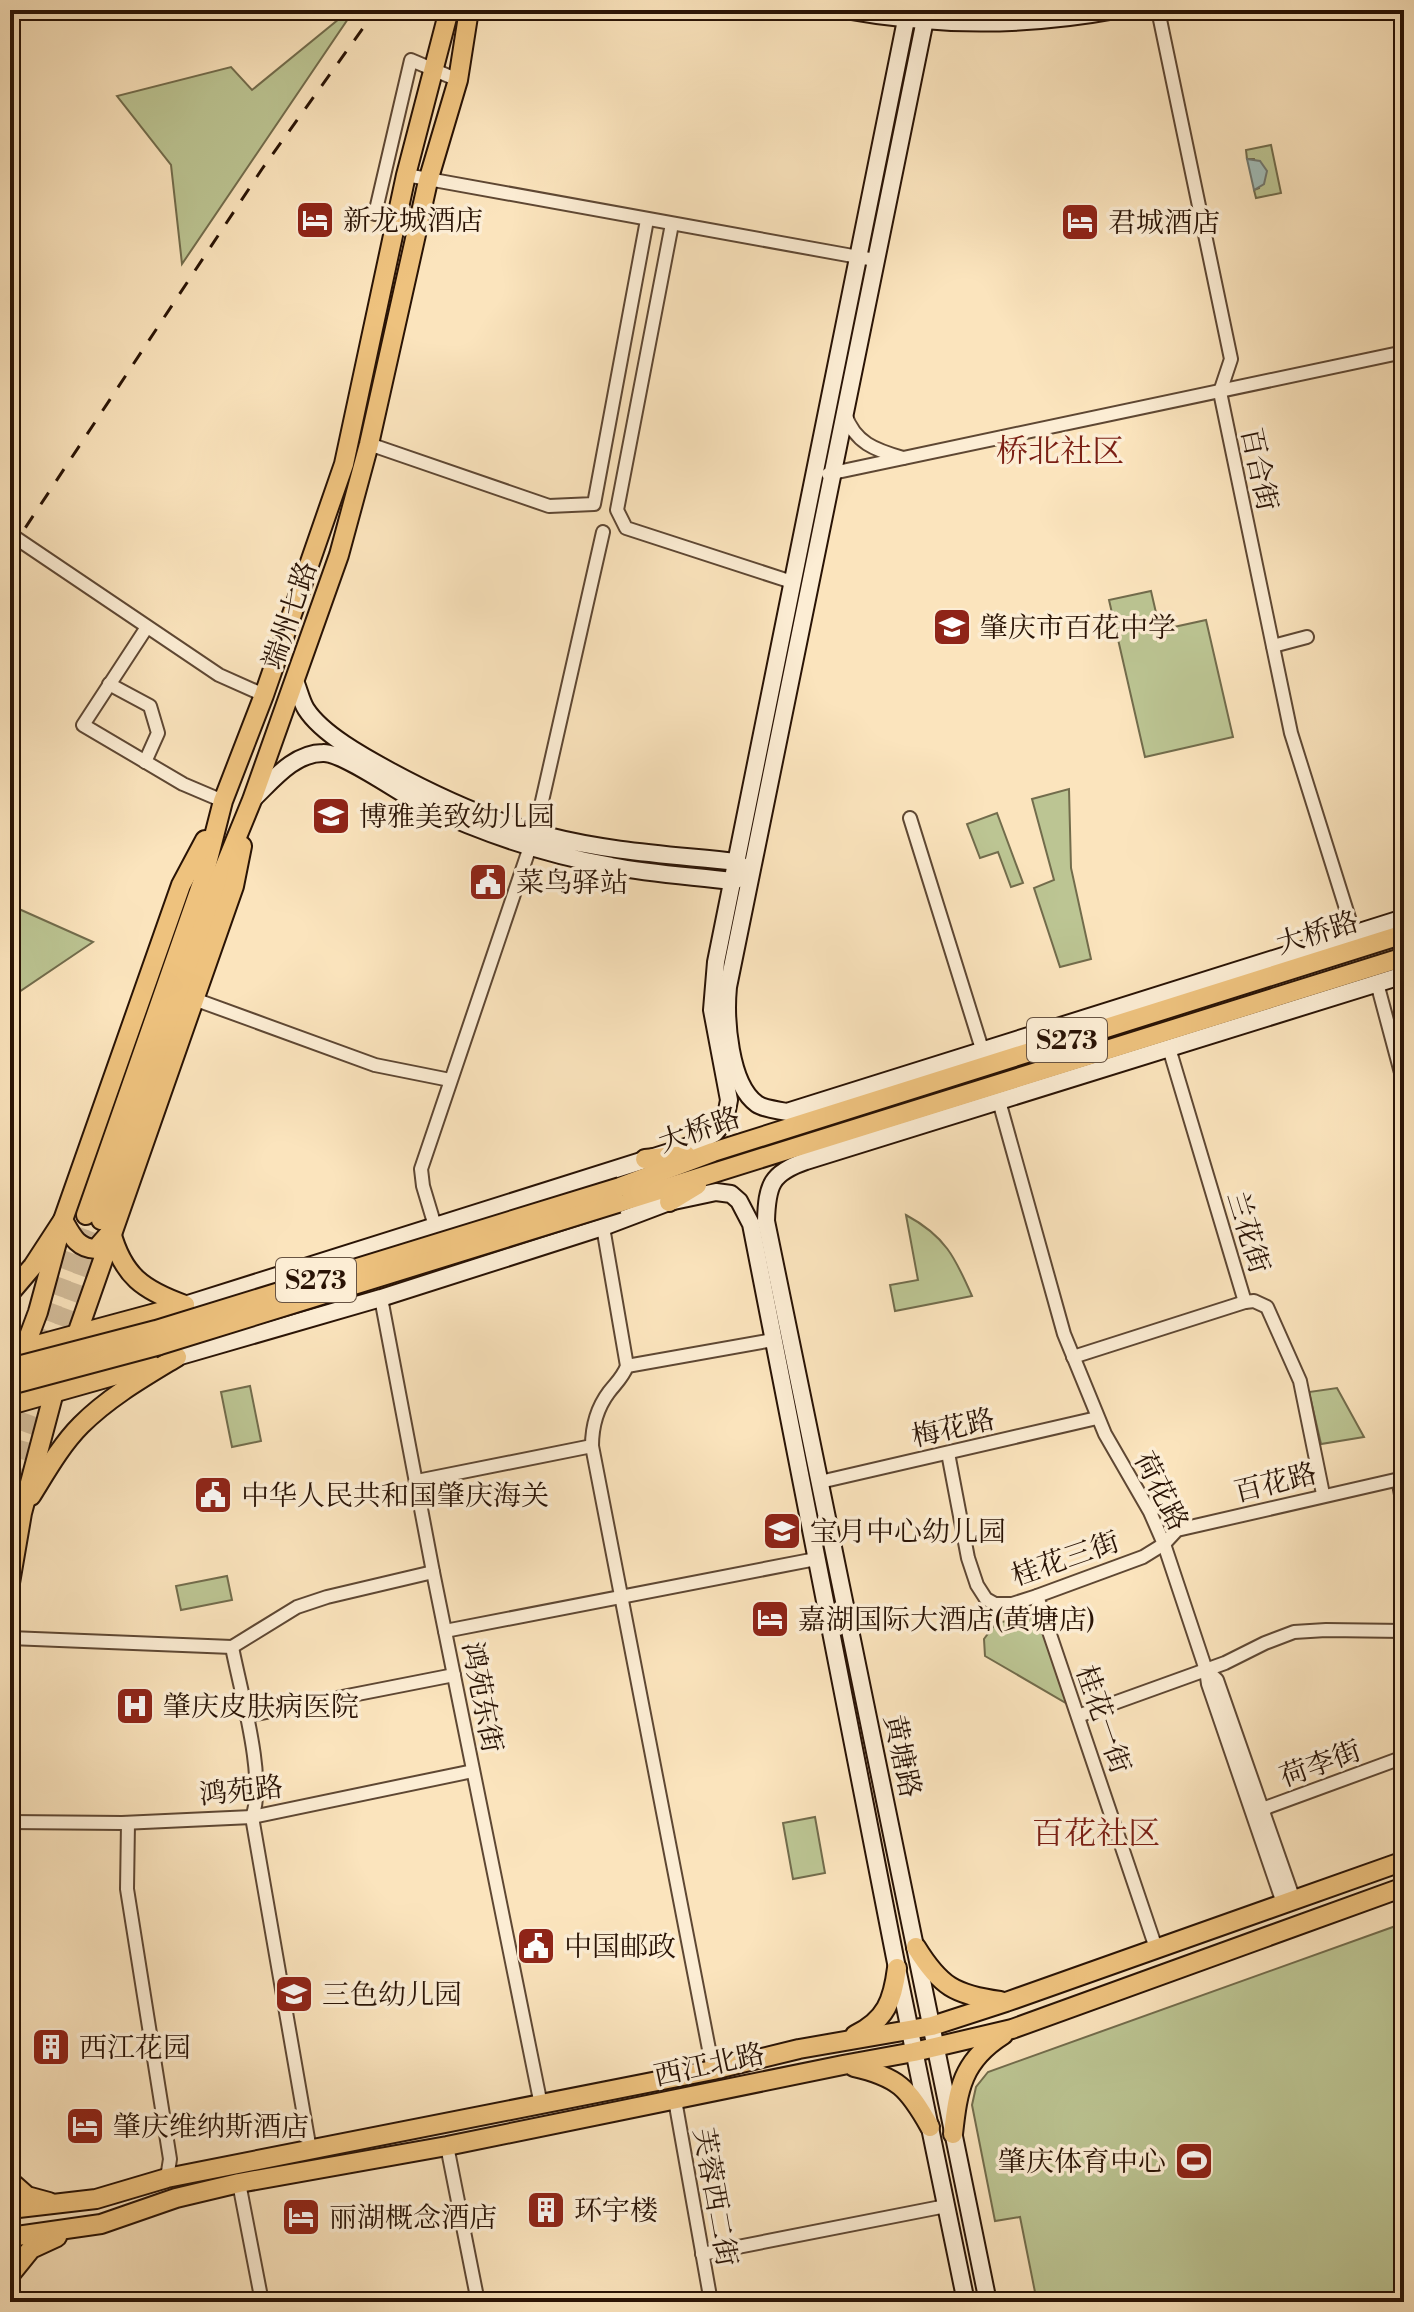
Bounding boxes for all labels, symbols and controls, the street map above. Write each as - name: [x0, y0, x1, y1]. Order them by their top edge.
- hotel icon: 新龙城酒店: [294, 199, 336, 241]
- hotel icon: 君城酒店: [1059, 201, 1101, 243]
- place label: 新龙城酒店: [343, 204, 483, 239]
- place label: 君城酒店: [1108, 206, 1220, 241]
- street label: 百合街: [1233, 425, 1284, 514]
- district label: 桥北社区: [996, 432, 1124, 472]
- street label: 端州七路: [256, 557, 325, 674]
- school or university icon: 肇庆市百花中学: [931, 606, 973, 648]
- place label: 肇庆市百花中学: [980, 611, 1176, 646]
- school or university icon: 博雅美致幼儿园: [310, 795, 352, 837]
- place label: 博雅美致幼儿园: [359, 800, 555, 835]
- public building icon: 菜鸟驿站: [467, 861, 509, 903]
- place label: 菜鸟驿站: [516, 866, 628, 901]
- street label: 大桥路: [1272, 904, 1363, 962]
- road number: S273: [1027, 1018, 1107, 1062]
- street label: 大桥路: [654, 1100, 745, 1161]
- street label: 兰花街: [1219, 1187, 1277, 1278]
- road number: S273: [276, 1258, 356, 1302]
- street label: 梅花路: [908, 1402, 998, 1455]
- street label: 荷花路: [1126, 1446, 1195, 1537]
- street label: 百花路: [1230, 1456, 1320, 1511]
- public building icon: 中华人民共和国肇庆海关: [192, 1474, 234, 1516]
- place label: 中华人民共和国肇庆海关: [241, 1479, 549, 1514]
- school or university icon: 宝月中心幼儿园: [761, 1510, 803, 1552]
- place label: 宝月中心幼儿园: [810, 1515, 1006, 1550]
- street label: 桂花三街: [1007, 1525, 1124, 1594]
- hotel icon: 嘉湖国际大酒店(黄塘店): [749, 1598, 791, 1640]
- place label: 嘉湖国际大酒店(黄塘店): [798, 1603, 1095, 1638]
- street label: 鸿苑东街: [454, 1639, 509, 1756]
- street label: 桂花一街: [1068, 1661, 1137, 1778]
- hospital icon: 肇庆皮肤病医院: [114, 1685, 156, 1727]
- place label: 肇庆皮肤病医院: [163, 1690, 359, 1725]
- street label: 黄塘路: [876, 1712, 927, 1801]
- street label: 荷李街: [1275, 1734, 1366, 1795]
- street label: 鸿苑路: [198, 1770, 285, 1813]
- district label: 百花社区: [1032, 1814, 1160, 1854]
- public building icon: 中国邮政: [515, 1925, 557, 1967]
- place label: 中国邮政: [564, 1930, 676, 1965]
- school or university icon: 三色幼儿园: [273, 1973, 315, 2015]
- place label: 三色幼儿园: [322, 1978, 462, 2013]
- building icon: 西江花园: [30, 2026, 72, 2068]
- place label: 西江花园: [79, 2031, 191, 2066]
- street label: 西江北路: [651, 2037, 768, 2094]
- hotel icon: 肇庆维纳斯酒店: [64, 2105, 106, 2147]
- place label: 肇庆维纳斯酒店: [113, 2110, 309, 2145]
- street label: 芙蓉西二街: [685, 2125, 744, 2269]
- sports icon: 肇庆体育中心: [1173, 2140, 1215, 2182]
- place label: 肇庆体育中心: [998, 2145, 1166, 2180]
- building icon: 环宇楼: [525, 2189, 567, 2231]
- place label: 环宇楼: [574, 2194, 658, 2229]
- hotel icon: 丽湖概念酒店: [280, 2196, 322, 2238]
- place label: 丽湖概念酒店: [329, 2201, 497, 2236]

